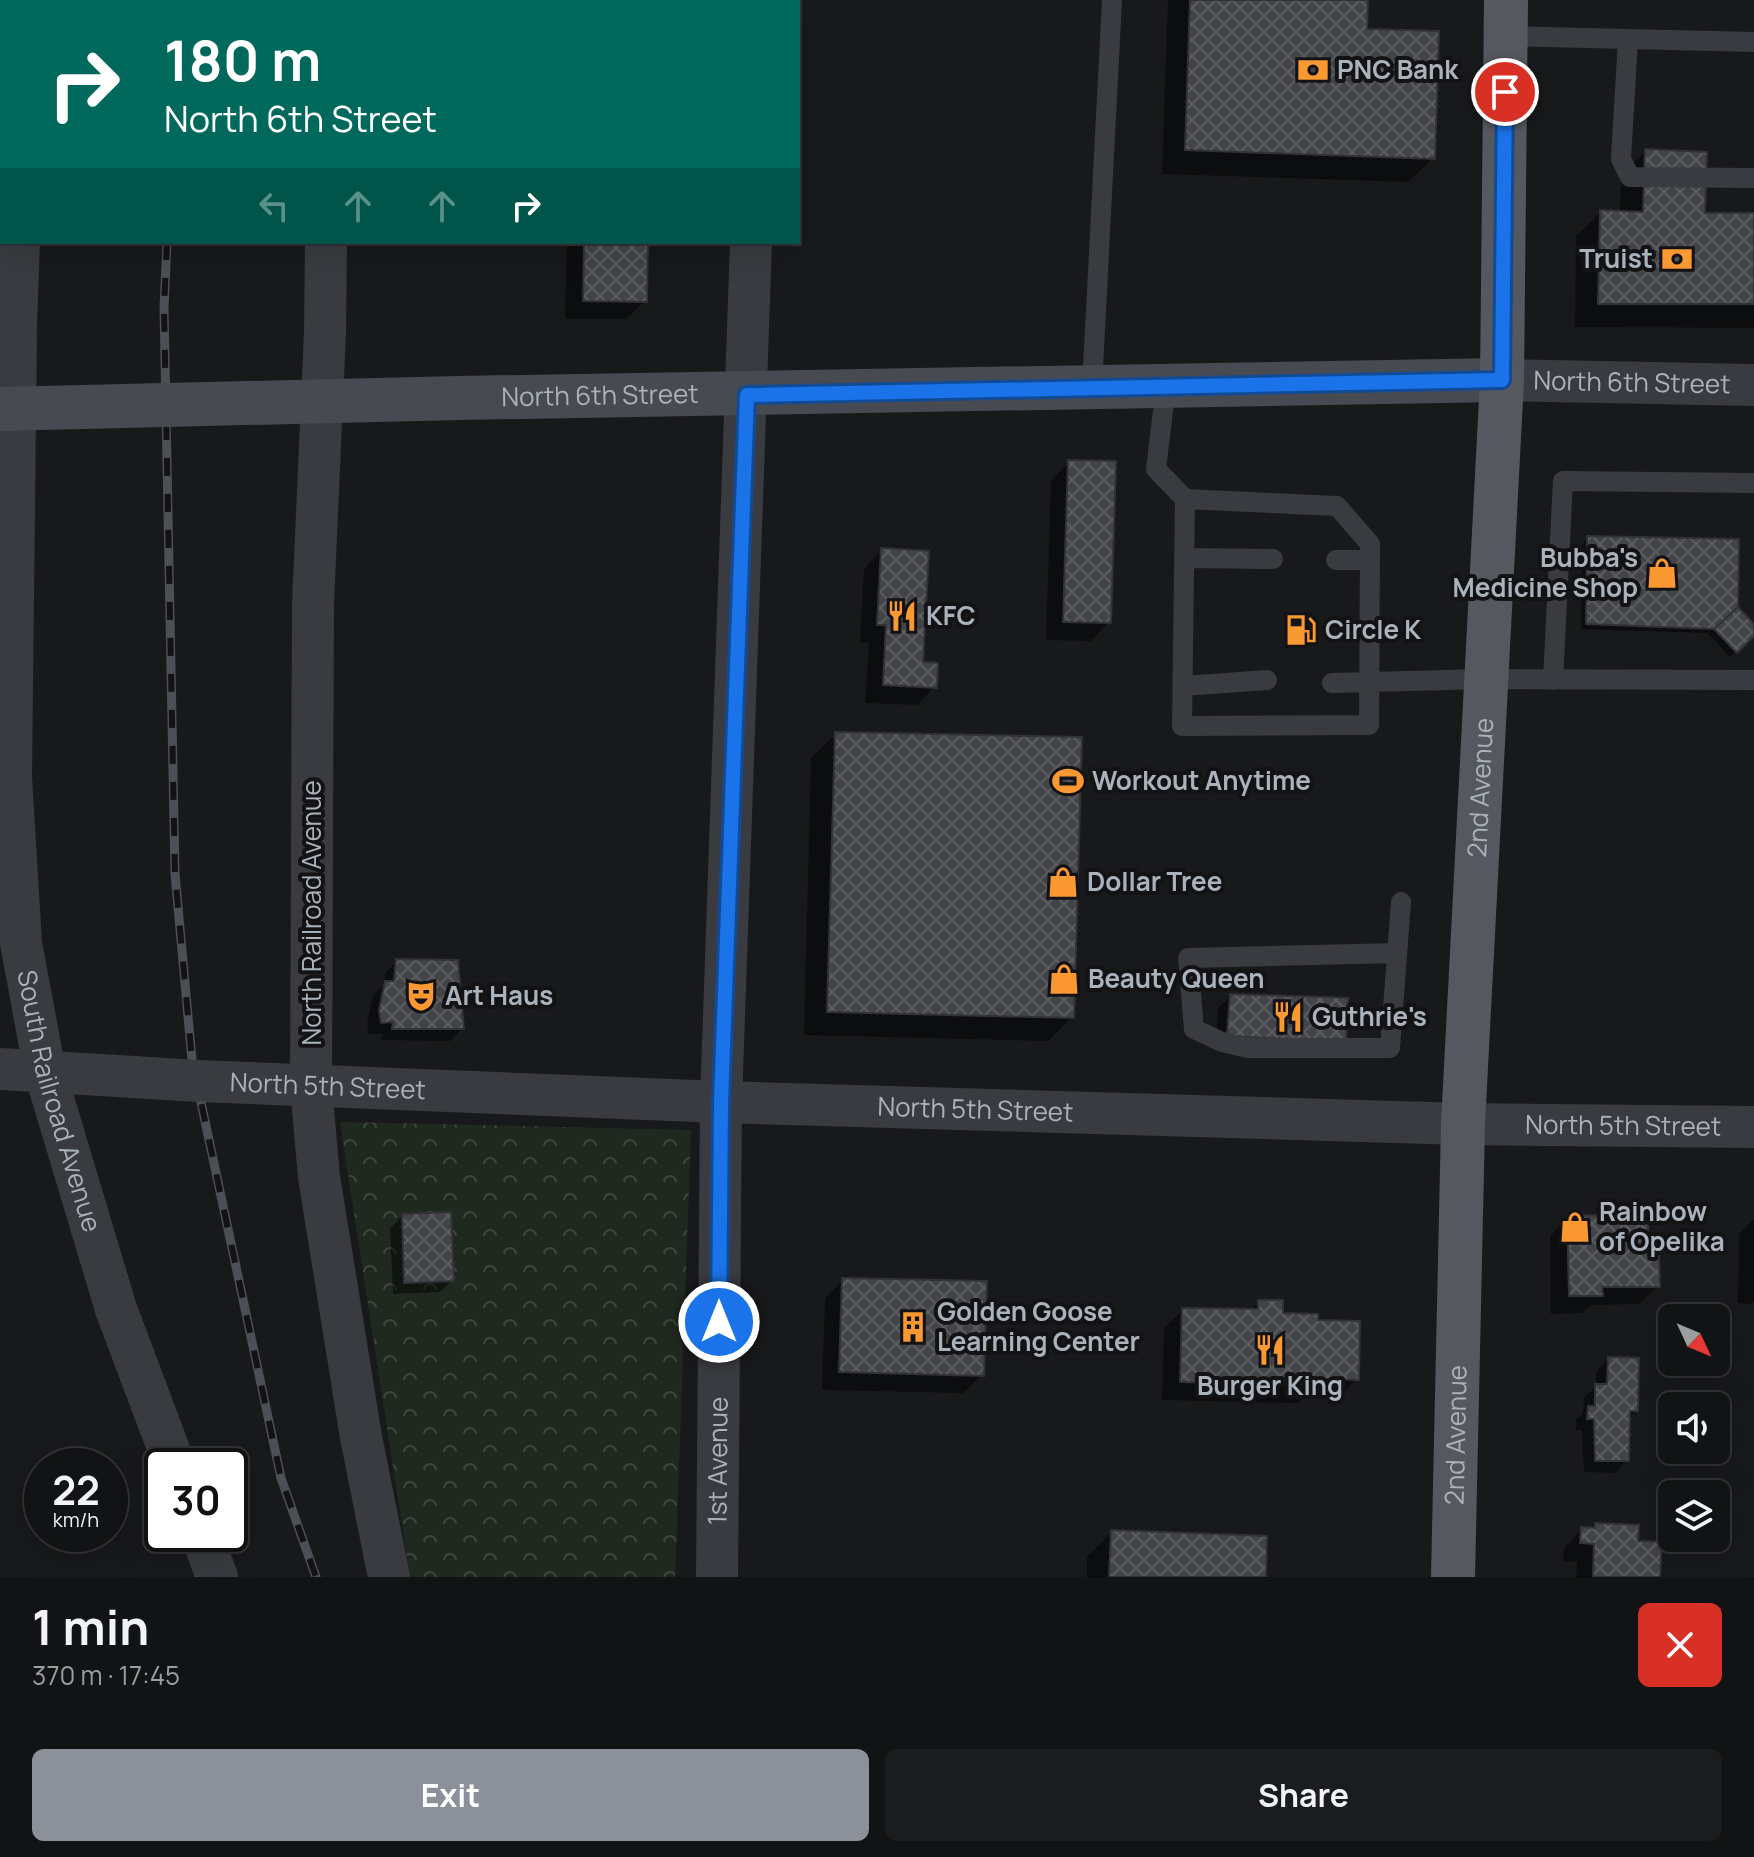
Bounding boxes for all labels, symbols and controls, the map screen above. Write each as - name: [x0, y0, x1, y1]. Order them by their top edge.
- text: 180 m: [164, 21, 321, 98]
- icon: right: [32, 32, 136, 136]
- place label: PNC Bank: [1337, 51, 1459, 87]
- bank icon: PNC Bank: [1296, 53, 1330, 87]
- pin: [1471, 58, 1539, 126]
- icon: arrive: [1483, 70, 1527, 114]
- text: North 6th Street: [164, 94, 437, 143]
- icon: left: [252, 184, 296, 228]
- icon: ahead: [336, 184, 380, 228]
- icon: ahead: [420, 184, 464, 228]
- icon: right: [504, 184, 548, 228]
- place label: Truist: [1579, 240, 1653, 276]
- bank icon: Truist: [1660, 242, 1694, 276]
- street label: North 6th Street: [1533, 362, 1731, 402]
- street label: North 6th Street: [501, 375, 699, 414]
- place label: Bubba's Medicine Shop: [1453, 539, 1638, 605]
- shop icon: Bubba's Medicine Shop: [1645, 556, 1679, 590]
- place label: KFC: [926, 597, 976, 633]
- restaurant icon: KFC: [885, 599, 919, 633]
- place label: Circle K: [1325, 611, 1421, 647]
- fuel station icon: Circle K: [1284, 613, 1318, 647]
- street label: 2nd Avenue: [1458, 717, 1501, 858]
- place label: Workout Anytime: [1092, 762, 1311, 798]
- sports icon: Workout Anytime: [1051, 764, 1085, 798]
- street label: North Railroad Avenue: [293, 780, 329, 1046]
- place label: Dollar Tree: [1087, 863, 1222, 899]
- shop icon: Dollar Tree: [1046, 865, 1080, 899]
- place label: Beauty Queen: [1088, 960, 1265, 996]
- shop icon: Beauty Queen: [1047, 962, 1081, 996]
- street label: South Railroad Avenue: [9, 967, 111, 1236]
- place label: Art Haus: [445, 977, 553, 1013]
- theatre icon: Art Haus: [404, 979, 438, 1013]
- place label: Guthrie's: [1312, 998, 1427, 1034]
- restaurant icon: Guthrie's: [1271, 1000, 1305, 1034]
- street label: North 5th Street: [229, 1063, 427, 1107]
- street label: North 5th Street: [877, 1088, 1074, 1129]
- street label: North 5th Street: [1525, 1106, 1722, 1144]
- place label: Rainbow of Opelika: [1599, 1193, 1725, 1259]
- shop icon: Rainbow of Opelika: [1558, 1210, 1592, 1244]
- position arrow: [677, 1280, 761, 1364]
- place label: Golden Goose Learning Center: [937, 1293, 1140, 1359]
- north arrow: [1658, 1304, 1730, 1376]
- map controls: [1658, 1304, 1730, 1552]
- building icon: Golden Goose Learning Center: [896, 1310, 930, 1344]
- restaurant icon: Burger King: [1253, 1333, 1287, 1367]
- street label: 2nd Avenue: [1436, 1365, 1475, 1505]
- place label: Burger King: [1197, 1367, 1343, 1403]
- button: sound: [1658, 1392, 1730, 1464]
- street label: 1st Avenue: [698, 1397, 736, 1525]
- speed limit sign: 30: [144, 1448, 248, 1552]
- text: 22: [52, 1462, 100, 1517]
- button: layers: [1658, 1480, 1730, 1552]
- text: km/h: [53, 1506, 99, 1533]
- text: 1 min: [32, 1594, 149, 1659]
- button: close: [1638, 1603, 1722, 1687]
- text: 370 m · 17:45: [32, 1657, 180, 1693]
- button: Exit: [32, 1749, 869, 1841]
- button: Share: [885, 1749, 1722, 1841]

